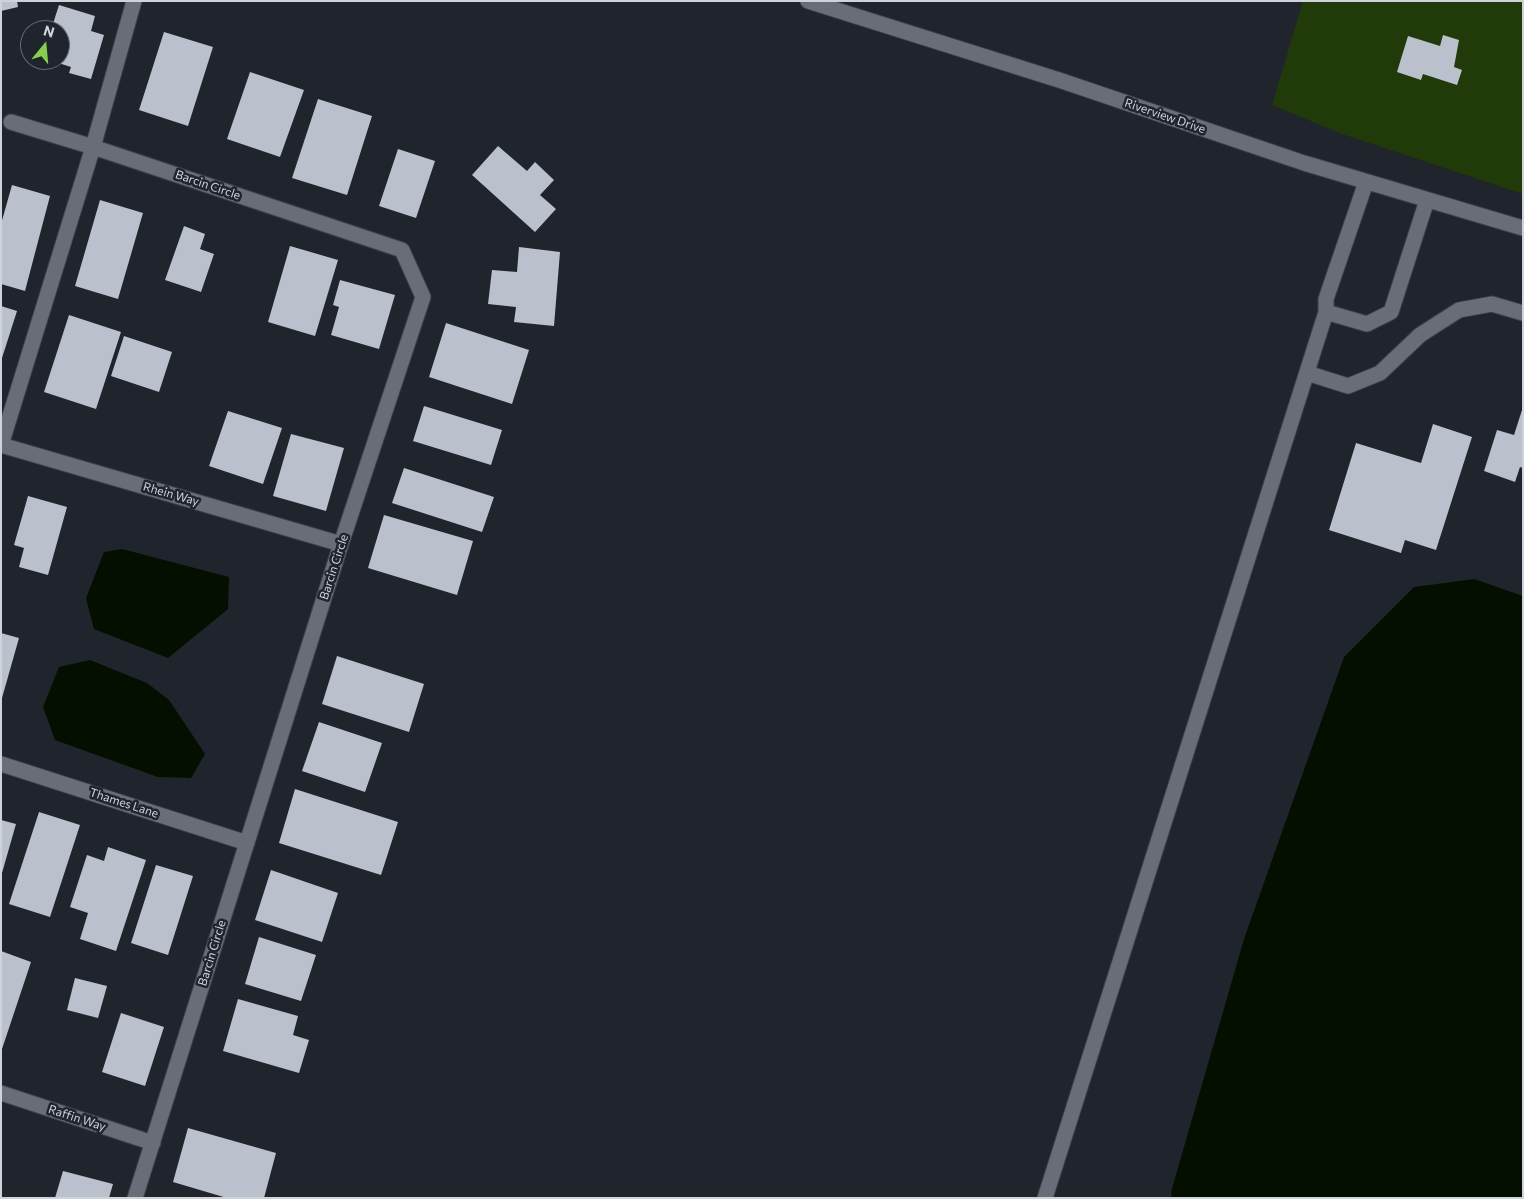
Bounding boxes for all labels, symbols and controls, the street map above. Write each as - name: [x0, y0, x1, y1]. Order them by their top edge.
- north arrow: [20, 20, 70, 70]
- text: N: [42, 21, 57, 41]
- street label: Riverview Drive: [1123, 95, 1207, 137]
- street label: Barcin Circle: [174, 167, 242, 203]
- street label: Rhein Way: [141, 479, 201, 509]
- street label: Barcin Circle: [317, 532, 351, 602]
- street label: Thames Lane: [88, 785, 160, 821]
- street label: Barcin Circle: [195, 918, 229, 988]
- street label: Raffin Way: [46, 1102, 108, 1134]

